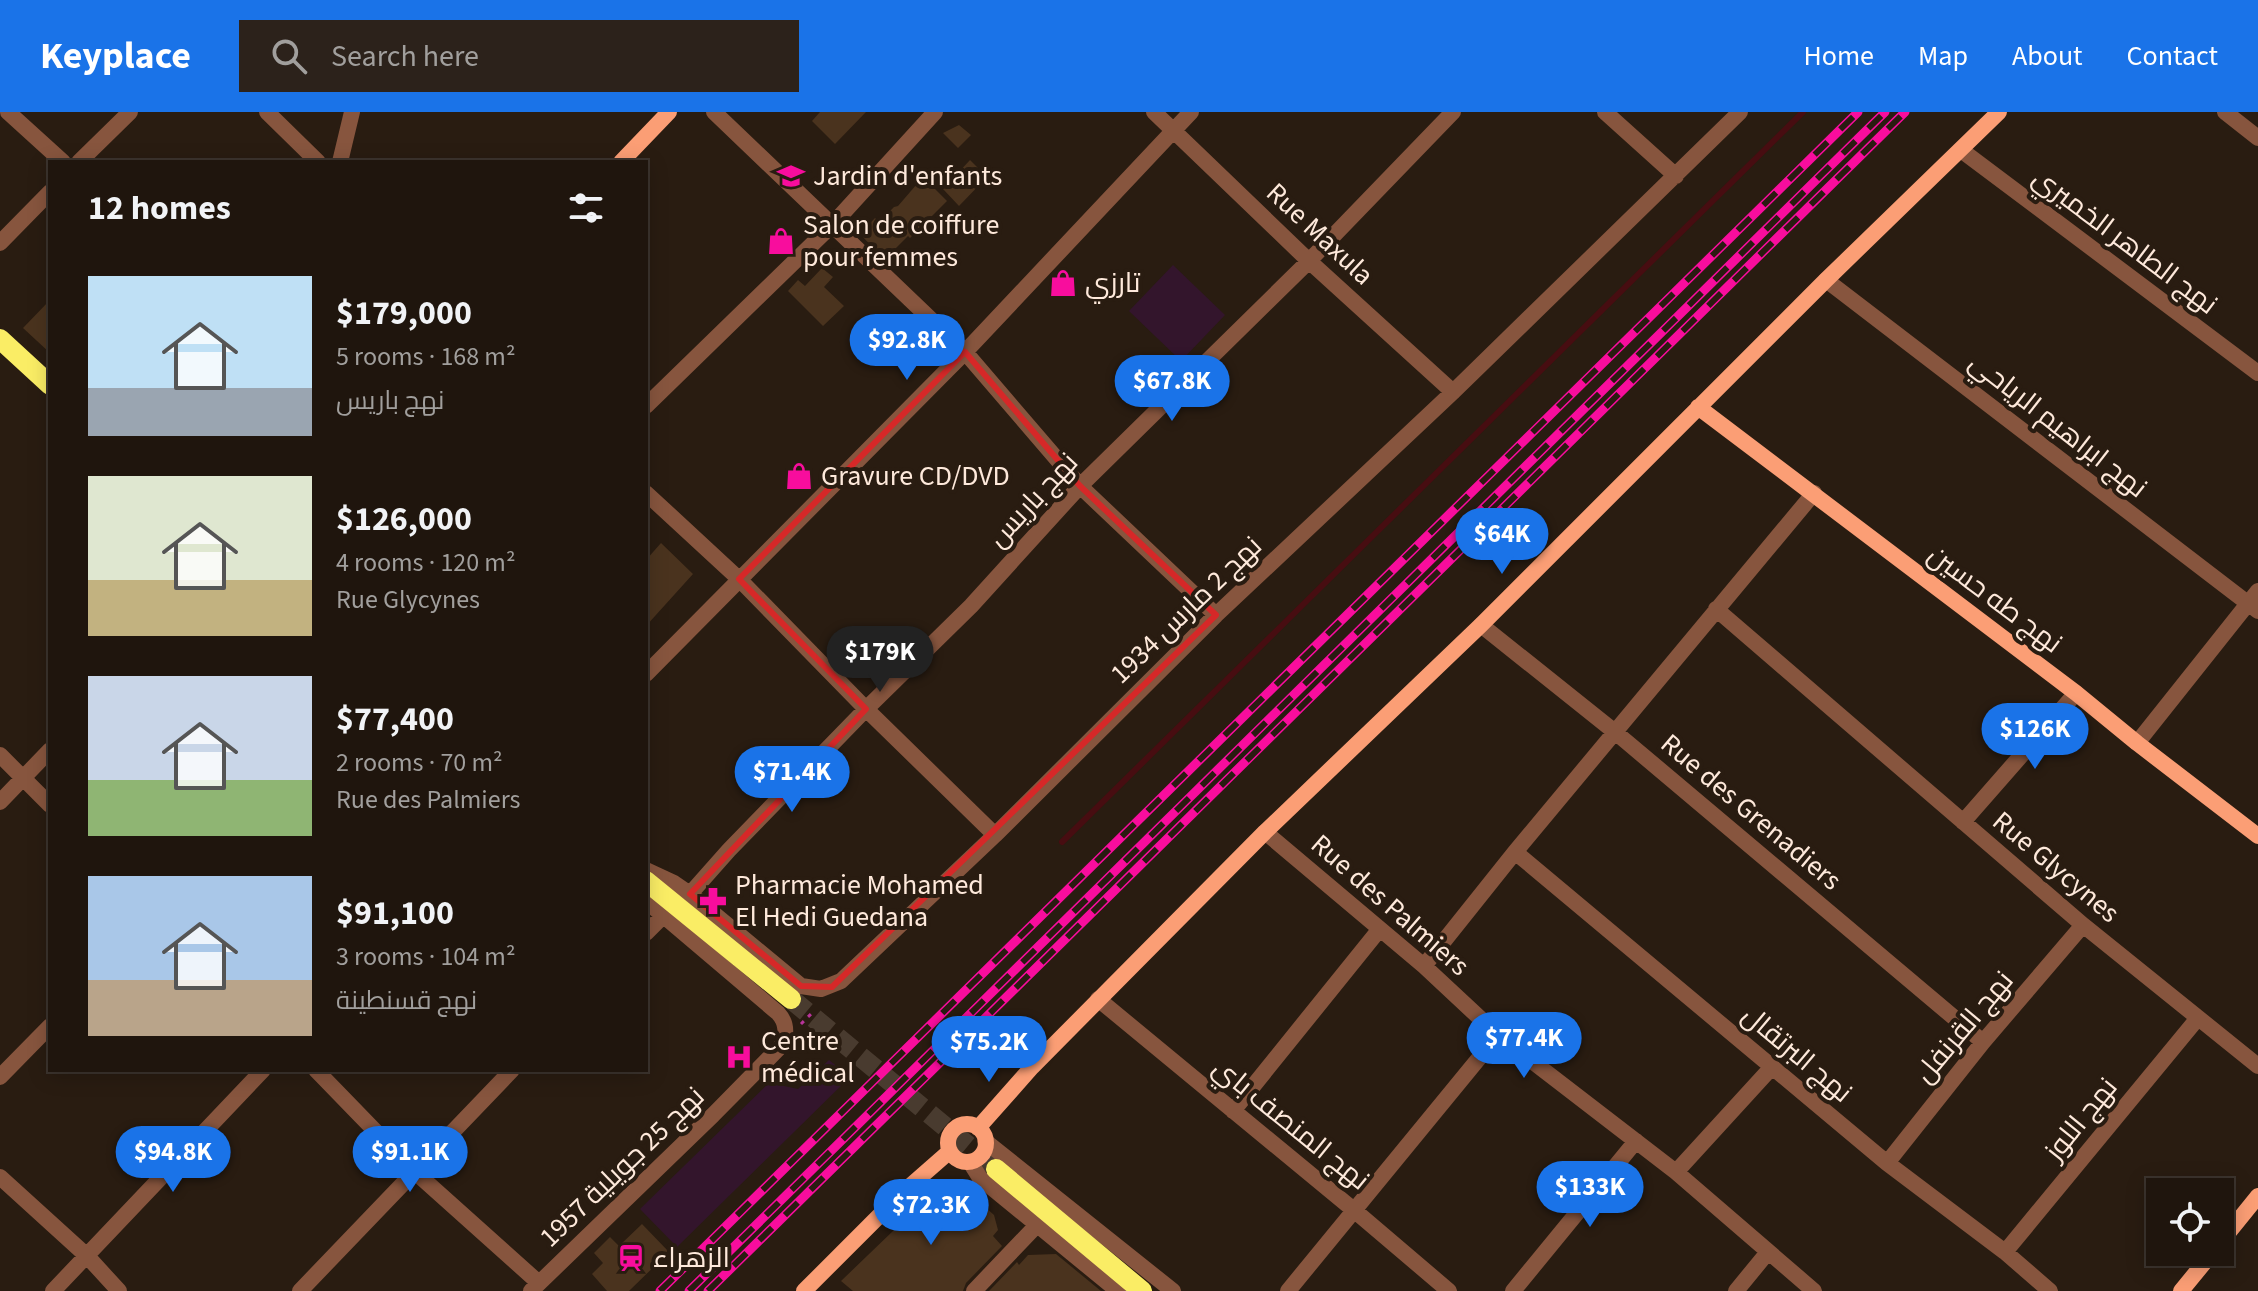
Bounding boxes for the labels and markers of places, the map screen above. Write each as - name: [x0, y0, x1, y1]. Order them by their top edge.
- place label: Jardin d'enfants: [813, 156, 1002, 196]
- school or university icon: Jardin d'enfants: [776, 161, 806, 191]
- place label: Salon de coiffure pour femmes: [803, 205, 999, 277]
- shop icon: Salon de coiffure pour femmes: [766, 226, 796, 256]
- place label: تارزي: [1085, 263, 1141, 304]
- shop icon: تارزي: [1048, 268, 1078, 298]
- pin: $92.8K: [842, 314, 972, 382]
- pin: $67.8K: [1107, 355, 1237, 423]
- place label: Gravure CD/DVD: [821, 456, 1010, 496]
- shop icon: Gravure CD/DVD: [784, 461, 814, 491]
- pin: $64K: [1455, 508, 1549, 576]
- pin: $179K: [824, 626, 936, 694]
- pin: $126K: [1979, 703, 2091, 771]
- pin: $71.4K: [727, 746, 857, 814]
- place label: Pharmacie Mohamed El Hedi Guedana: [735, 865, 984, 937]
- pharmacy icon: Pharmacie Mohamed El Hedi Guedana: [698, 886, 728, 916]
- pin: $77.4K: [1459, 1012, 1589, 1080]
- pin: $75.2K: [924, 1016, 1054, 1084]
- place label: Centre médical: [761, 1021, 854, 1093]
- hospital icon: Centre médical: [724, 1042, 754, 1072]
- pin: $94.8K: [108, 1126, 238, 1194]
- pin: $91.1K: [345, 1126, 475, 1194]
- pin: $133K: [1534, 1161, 1646, 1229]
- pin: $72.3K: [866, 1179, 996, 1247]
- place label: الزهراء: [653, 1238, 730, 1278]
- station icon: الزهراء: [616, 1243, 646, 1273]

